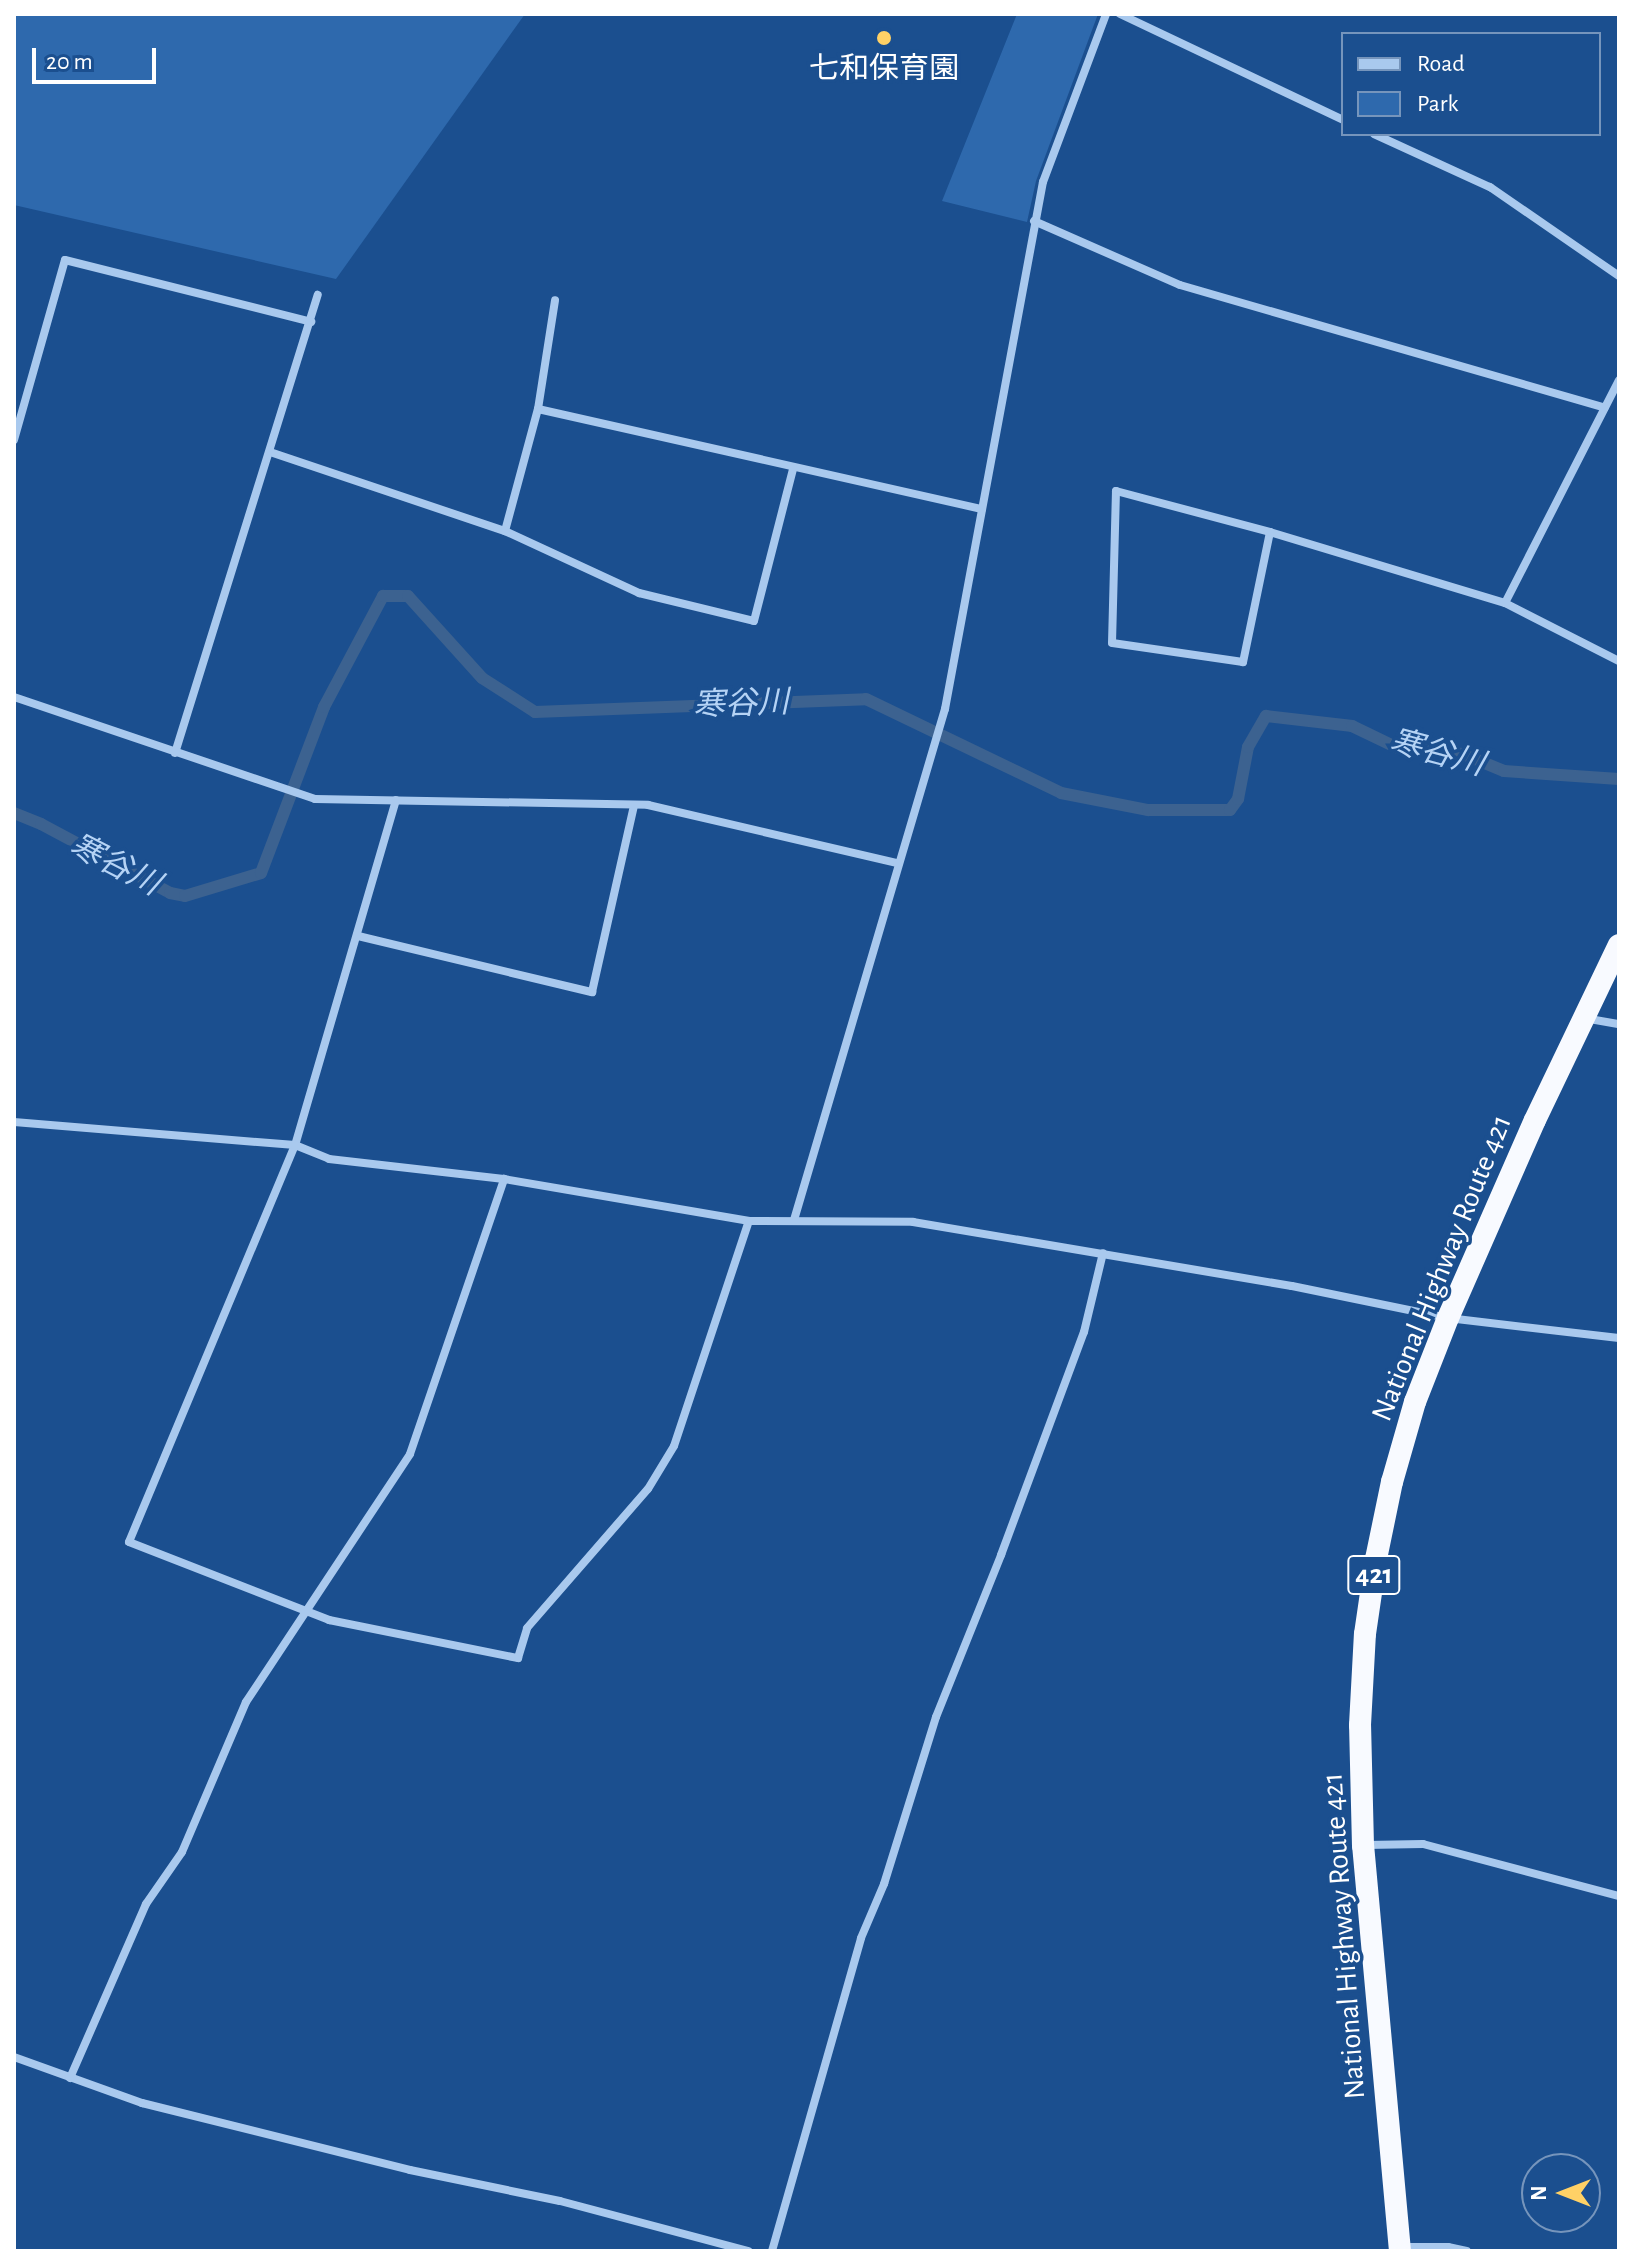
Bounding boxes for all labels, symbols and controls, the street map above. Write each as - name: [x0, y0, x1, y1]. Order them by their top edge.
- marker: 七和保育園: [875, 29, 893, 47]
- scale bar: [36, 32, 160, 82]
- legend: [1341, 32, 1601, 136]
- text: 20 m: [46, 50, 93, 74]
- place label: 七和保育園: [809, 51, 959, 87]
- text: Road: [1417, 52, 1465, 76]
- text: Park: [1417, 92, 1458, 116]
- water label: 寒谷川: [692, 683, 790, 725]
- water label: 寒谷川: [1386, 722, 1488, 784]
- water label: 寒谷川: [64, 826, 166, 904]
- street label: National Highway Route 421: [1364, 1110, 1520, 1426]
- road number: 421: [1346, 1551, 1402, 1599]
- street label: National Highway Route 421: [1315, 1772, 1373, 2100]
- north arrow: [1521, 2153, 1601, 2233]
- text: N: [1528, 2185, 1550, 2201]

